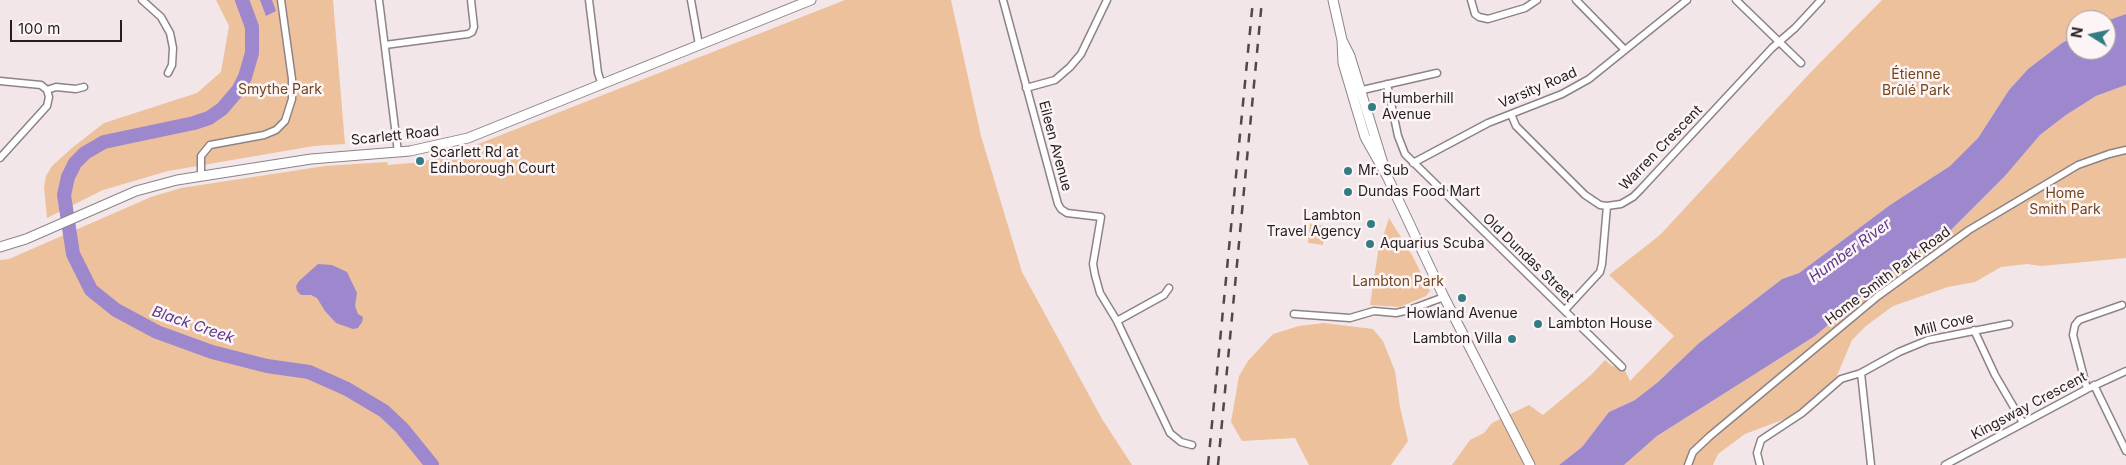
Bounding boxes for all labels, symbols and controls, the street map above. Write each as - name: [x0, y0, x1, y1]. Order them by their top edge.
- scale bar: [12, 10, 125, 42]
- north arrow: [2066, 10, 2116, 60]
- text: 100 m: [18, 19, 60, 38]
- text: N: [2067, 26, 2086, 39]
- street label: Varsity Road: [1496, 64, 1580, 112]
- park label: Étienne Brûlé Park: [1882, 67, 1950, 100]
- park label: Smythe Park: [238, 82, 322, 98]
- place label: Humberhill Avenue: [1382, 91, 1454, 124]
- street label: Eileen Avenue: [1035, 99, 1075, 193]
- marker: Humberhill Avenue: [1366, 101, 1378, 113]
- street label: Warren Crescent: [1616, 102, 1706, 194]
- street label: Scarlett Road: [350, 123, 440, 149]
- place label: Scarlett Rd at Edinborough Court: [430, 145, 555, 178]
- marker: Scarlett Rd at Edinborough Court: [414, 155, 426, 167]
- place label: Mr. Sub: [1358, 163, 1409, 179]
- marker: Mr. Sub: [1342, 165, 1354, 177]
- place label: Dundas Food Mart: [1358, 184, 1480, 200]
- marker: Dundas Food Mart: [1342, 186, 1354, 198]
- park label: Home Smith Park: [2029, 186, 2101, 218]
- place label: Lambton Travel Agency: [1266, 208, 1361, 240]
- street label: Old Dundas Street: [1479, 210, 1577, 306]
- water label: Humber River: [1806, 215, 1894, 287]
- marker: Lambton Travel Agency: [1365, 218, 1377, 230]
- street label: Home Smith Park Road: [1822, 223, 1954, 329]
- place label: Aquarius Scuba: [1380, 236, 1485, 252]
- marker: Aquarius Scuba: [1364, 238, 1376, 250]
- park label: Lambton Park: [1352, 274, 1444, 290]
- marker: Howland Avenue: [1456, 292, 1468, 304]
- water label: Black Creek: [150, 303, 236, 347]
- place label: Howland Avenue: [1406, 306, 1518, 322]
- street label: Mill Cove: [1912, 309, 1976, 341]
- place label: Lambton House: [1548, 316, 1652, 332]
- marker: Lambton House: [1532, 318, 1544, 330]
- place label: Lambton Villa: [1413, 331, 1502, 347]
- marker: Lambton Villa: [1506, 333, 1518, 345]
- street label: Kingsway Crescent: [1969, 369, 2089, 443]

